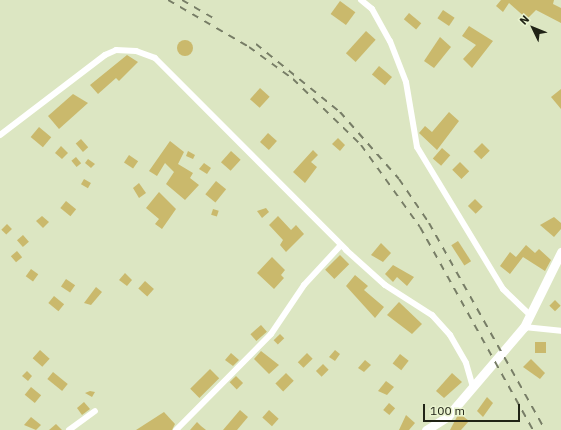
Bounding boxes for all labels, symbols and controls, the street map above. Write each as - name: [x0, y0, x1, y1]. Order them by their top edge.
- north arrow: [513, 8, 553, 48]
- text: N: [516, 12, 532, 28]
- scale bar: [425, 396, 522, 422]
- text: 100 m: [430, 403, 465, 418]

